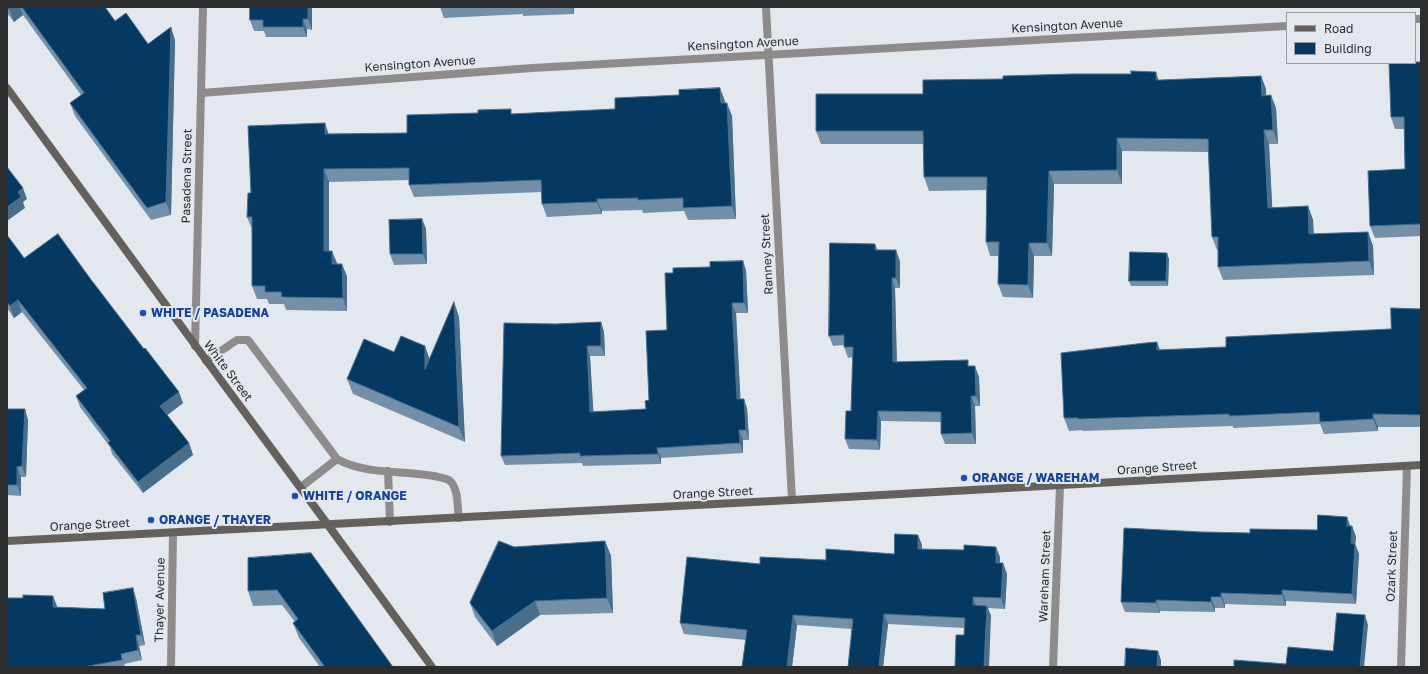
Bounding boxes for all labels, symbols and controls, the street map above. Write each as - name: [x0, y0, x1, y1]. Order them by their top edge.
- legend: [1286, 12, 1416, 64]
- street label: Kensington Avenue: [1011, 16, 1123, 36]
- text: Road: [1324, 21, 1353, 36]
- street label: Kensington Avenue: [687, 34, 799, 54]
- text: Building: [1324, 41, 1372, 56]
- street label: Kensington Avenue: [364, 53, 476, 75]
- street label: Pasadena Street: [179, 129, 195, 223]
- street label: Ranney Street: [758, 213, 776, 295]
- place label: WHITE / PASADENA: [151, 306, 269, 320]
- marker: WHITE / PASADENA: [138, 308, 148, 318]
- street label: White Street: [200, 338, 256, 404]
- street label: Orange Street: [1116, 458, 1198, 478]
- place label: ORANGE / WAREHAM: [972, 471, 1099, 485]
- marker: ORANGE / WAREHAM: [959, 473, 969, 483]
- street label: Orange Street: [672, 484, 754, 502]
- place label: WHITE / ORANGE: [303, 489, 407, 503]
- marker: WHITE / ORANGE: [290, 491, 300, 501]
- place label: ORANGE / THAYER: [159, 513, 271, 527]
- marker: ORANGE / THAYER: [146, 515, 156, 525]
- street label: Orange Street: [49, 516, 131, 534]
- street label: Wareham Street: [1036, 529, 1054, 623]
- street label: Ozark Street: [1384, 530, 1400, 602]
- street label: Thayer Avenue: [152, 557, 168, 643]

